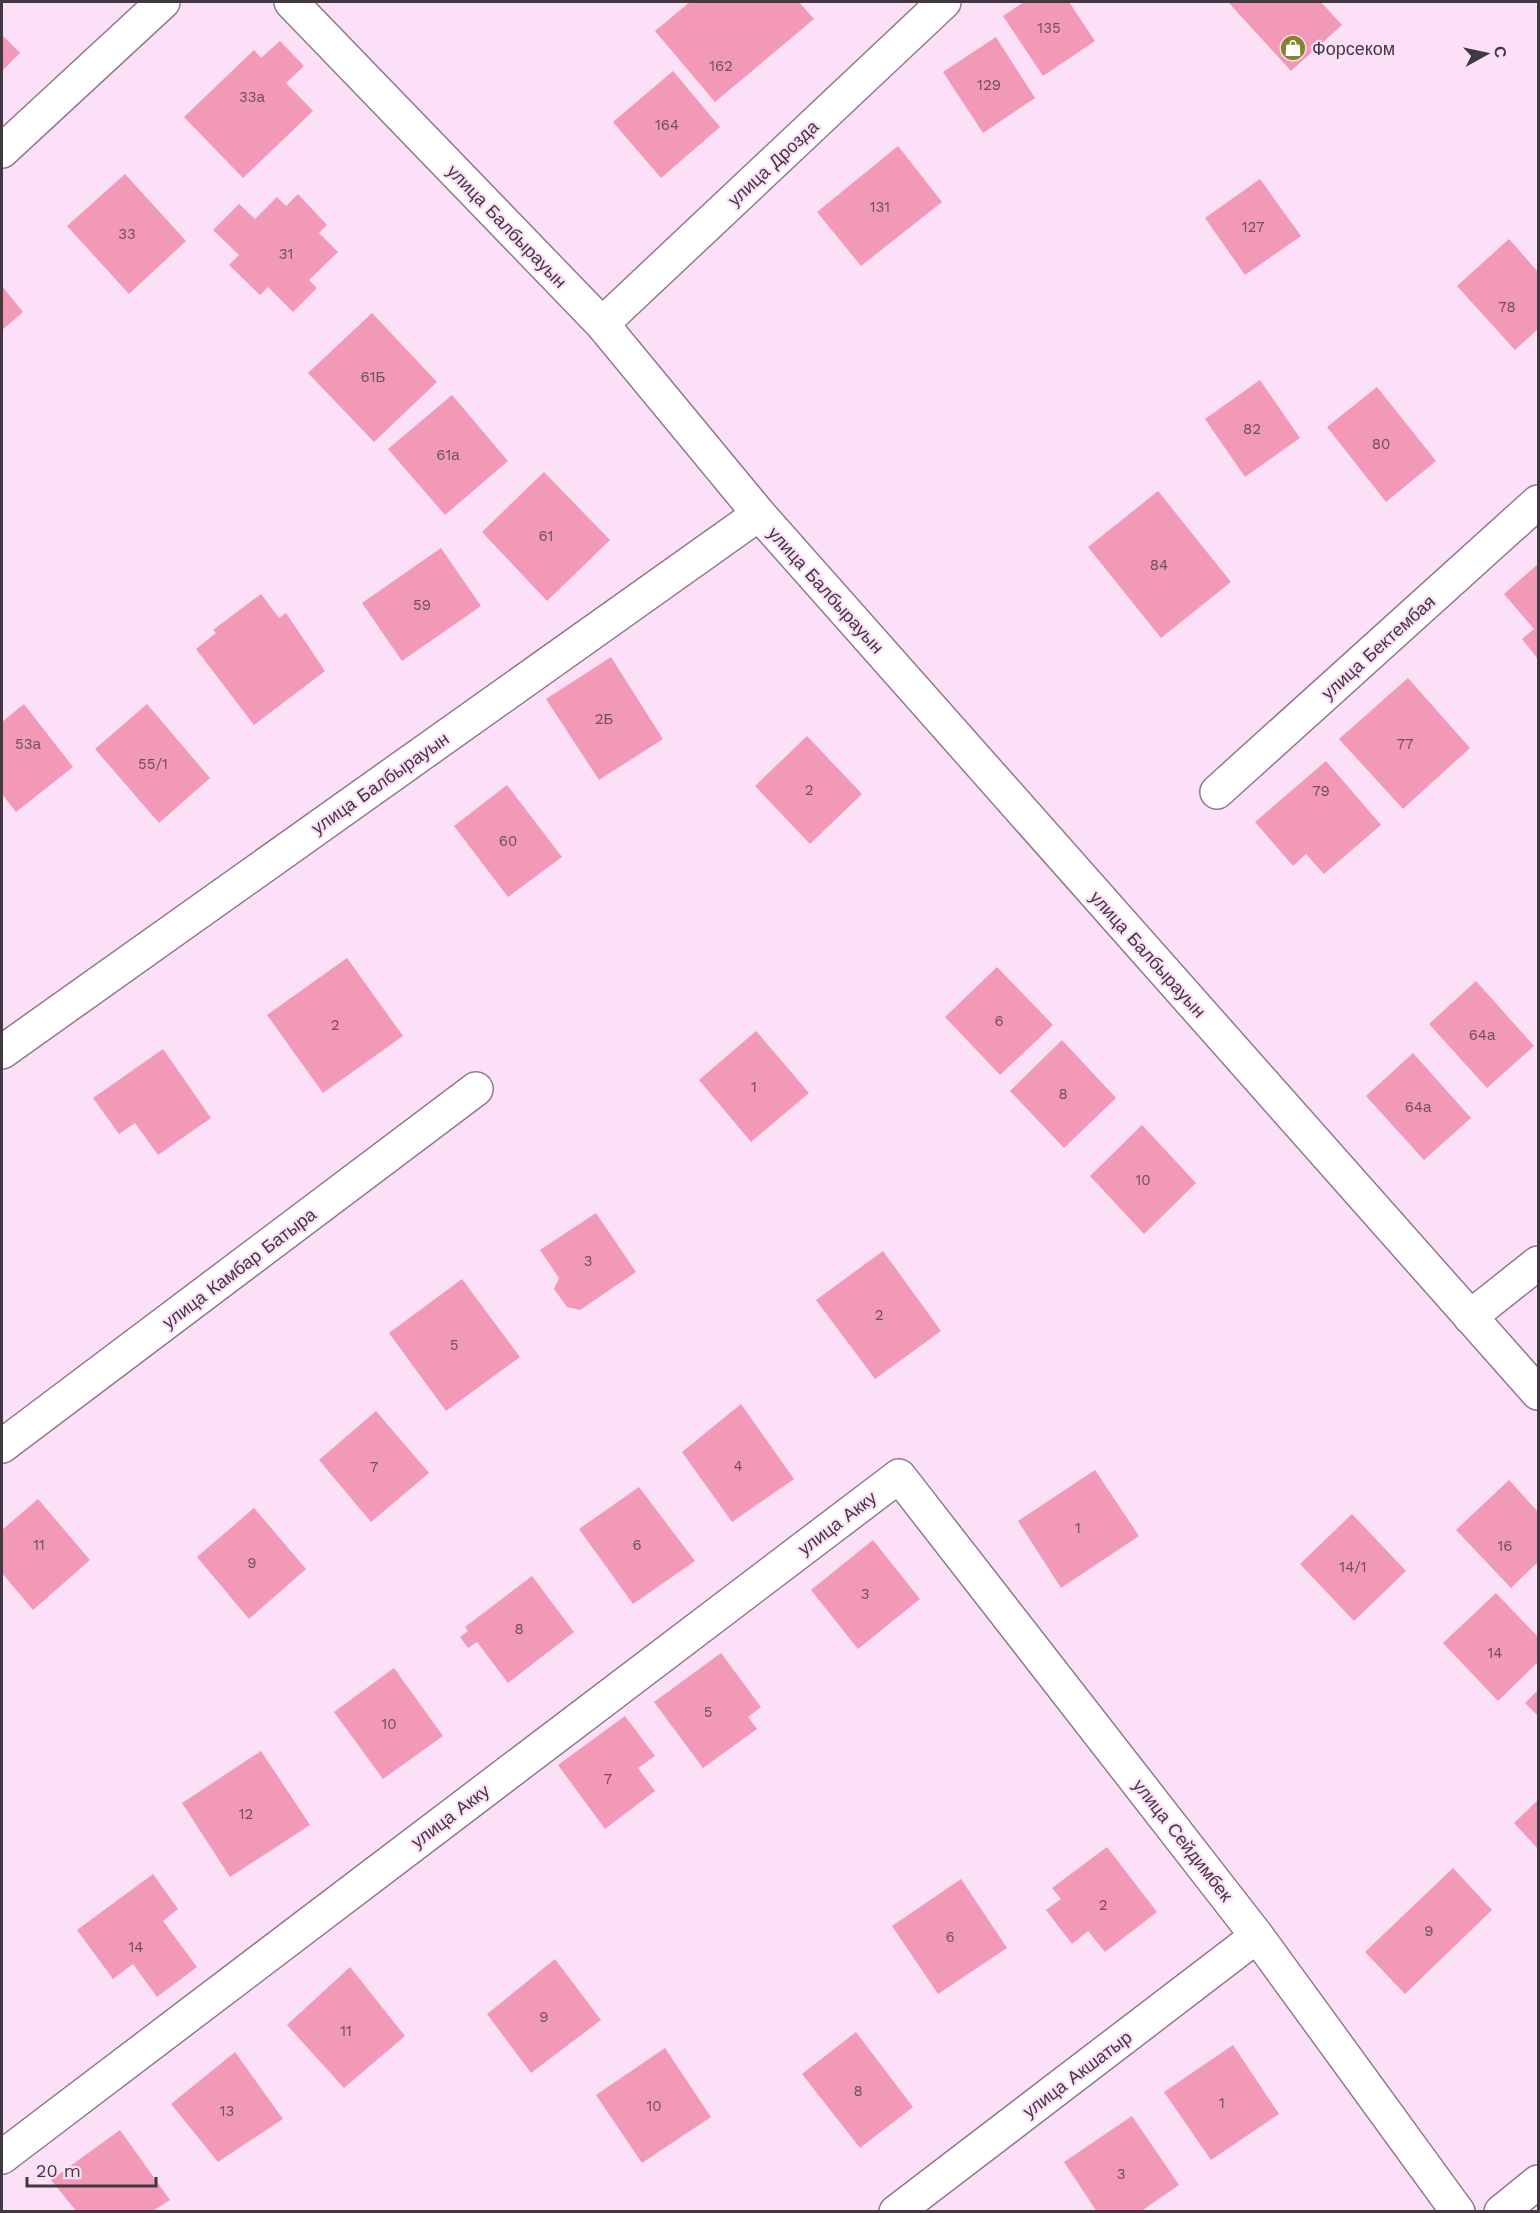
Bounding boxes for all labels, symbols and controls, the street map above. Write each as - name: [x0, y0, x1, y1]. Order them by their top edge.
- house number: 135: [1037, 19, 1061, 37]
- north arrow: [1456, 24, 1516, 84]
- shop icon: Форсеком: [1278, 33, 1308, 63]
- place label: Форсеком: [1312, 38, 1395, 59]
- text: С: [1490, 45, 1511, 59]
- house number: 162: [709, 57, 733, 75]
- house number: 129: [977, 76, 1001, 94]
- house number: 33а: [239, 88, 266, 106]
- street label: улица Дрозда: [723, 115, 823, 210]
- house number: 164: [655, 116, 679, 134]
- street label: улица Балбырауын: [443, 160, 571, 292]
- house number: 131: [870, 198, 890, 216]
- house number: 127: [1242, 218, 1264, 236]
- house number: 33: [118, 225, 136, 243]
- house number: 31: [279, 245, 293, 263]
- house number: 78: [1498, 298, 1516, 316]
- house number: 61Б: [361, 368, 386, 386]
- house number: 82: [1243, 420, 1261, 438]
- house number: 80: [1372, 435, 1390, 453]
- house number: 61а: [436, 446, 460, 464]
- street label: улица Балбырауын: [764, 522, 888, 658]
- house number: 61: [539, 527, 553, 545]
- house number: 84: [1150, 556, 1168, 574]
- street label: улица Бектембая: [1317, 591, 1439, 703]
- house number: 59: [413, 596, 431, 614]
- house number: 2Б: [595, 710, 613, 728]
- street label: улица Балбырауын: [307, 728, 453, 838]
- house number: 53а: [15, 735, 42, 753]
- house number: 77: [1397, 735, 1413, 753]
- house number: 55/1: [138, 755, 168, 773]
- house number: 2: [805, 781, 813, 799]
- house number: 79: [1312, 782, 1330, 800]
- house number: 60: [499, 832, 517, 850]
- street label: улица Балбырауын: [1086, 886, 1210, 1022]
- house number: 6: [994, 1012, 1004, 1030]
- house number: 2: [331, 1016, 339, 1034]
- house number: 64а: [1469, 1026, 1496, 1044]
- house number: 1: [751, 1078, 757, 1096]
- house number: 8: [1058, 1085, 1068, 1103]
- house number: 64а: [1405, 1098, 1432, 1116]
- house number: 10: [1135, 1171, 1151, 1189]
- street label: улица Камбар Батыра: [158, 1203, 321, 1333]
- house number: 3: [584, 1252, 592, 1270]
- house number: 2: [875, 1306, 883, 1324]
- house number: 5: [450, 1336, 458, 1354]
- house number: 4: [733, 1457, 743, 1475]
- house number: 7: [370, 1458, 378, 1476]
- street label: улица Акку: [794, 1487, 880, 1559]
- house number: 1: [1075, 1519, 1081, 1537]
- house number: 11: [33, 1536, 45, 1554]
- house number: 6: [632, 1536, 642, 1554]
- house number: 16: [1498, 1537, 1512, 1555]
- house number: 9: [247, 1554, 257, 1572]
- house number: 14/1: [1339, 1558, 1367, 1576]
- house number: 3: [861, 1585, 869, 1603]
- house number: 8: [514, 1620, 524, 1638]
- house number: 14: [1487, 1644, 1503, 1662]
- house number: 5: [704, 1703, 712, 1721]
- house number: 10: [381, 1715, 397, 1733]
- house number: 7: [604, 1770, 612, 1788]
- street label: улица Сейдимбек: [1129, 1775, 1237, 1905]
- street label: улица Акку: [407, 1780, 493, 1852]
- house number: 12: [239, 1805, 253, 1823]
- house number: 2: [1099, 1896, 1107, 1914]
- house number: 9: [1424, 1922, 1434, 1940]
- house number: 6: [945, 1928, 955, 1946]
- house number: 14: [128, 1938, 144, 1956]
- house number: 9: [539, 2008, 549, 2026]
- house number: 11: [340, 2022, 352, 2040]
- street label: улица Акшатыр: [1018, 2026, 1136, 2122]
- house number: 8: [853, 2082, 863, 2100]
- house number: 1: [1219, 2094, 1225, 2112]
- house number: 10: [646, 2097, 662, 2115]
- house number: 13: [220, 2102, 234, 2120]
- scale bar: [27, 2150, 156, 2188]
- text: 20 m: [36, 2160, 81, 2181]
- house number: 3: [1117, 2165, 1125, 2183]

